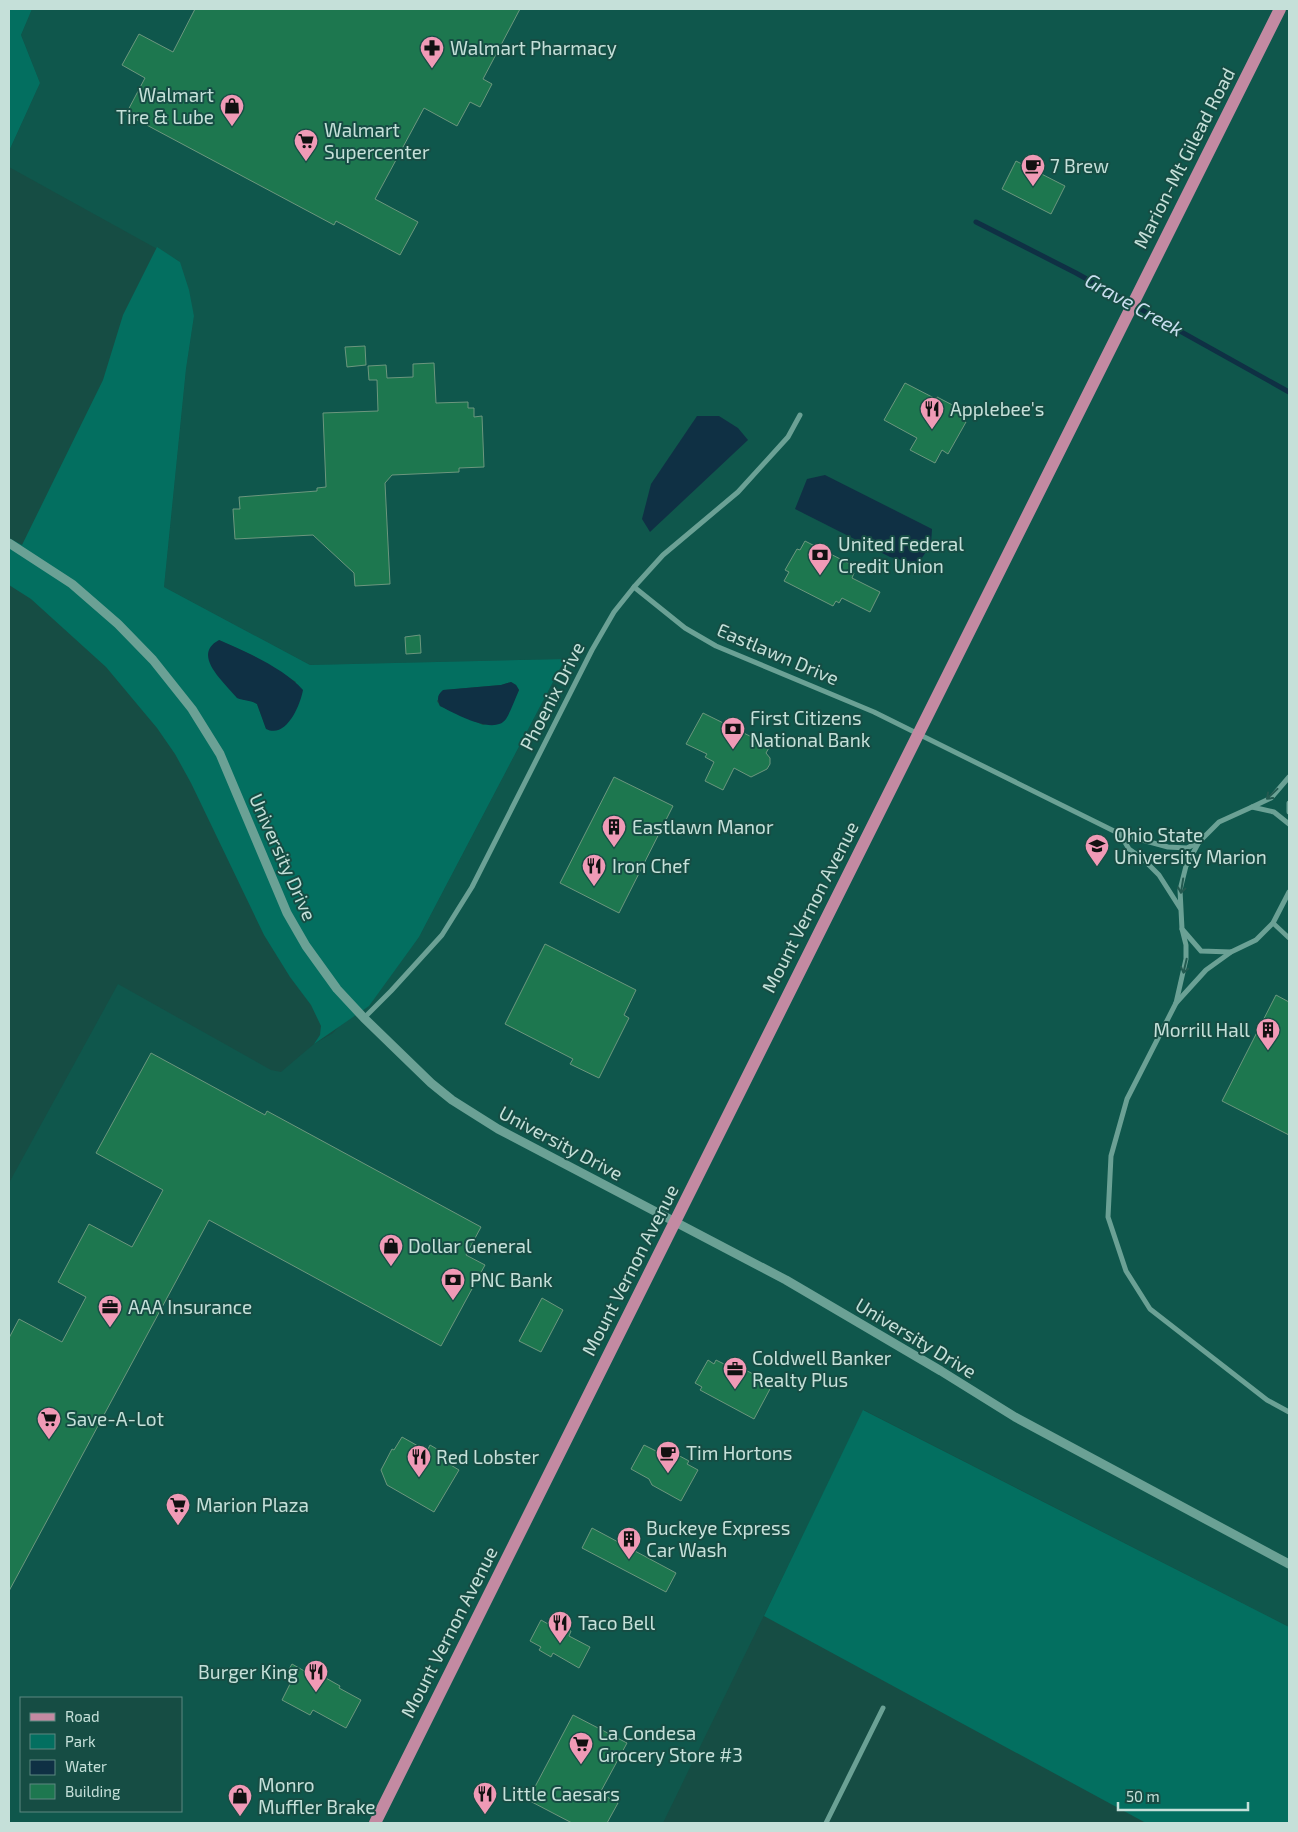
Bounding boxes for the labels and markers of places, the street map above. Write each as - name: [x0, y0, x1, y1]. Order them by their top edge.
- pharmacy icon: Walmart Pharmacy: [419, 35, 445, 69]
- place label: Walmart Pharmacy: [450, 36, 617, 59]
- place label: Walmart Tire & Lube: [116, 83, 214, 128]
- shop icon: Walmart Tire & Lube: [219, 93, 245, 127]
- place label: Walmart Supercenter: [324, 118, 430, 163]
- supermarket icon: Walmart Supercenter: [293, 128, 319, 162]
- cafe icon: 7 Brew: [1020, 153, 1046, 187]
- place label: 7 Brew: [1050, 154, 1109, 177]
- restaurant icon: Applebee's: [919, 396, 945, 430]
- place label: Applebee's: [950, 397, 1044, 420]
- place label: United Federal Credit Union: [838, 532, 964, 577]
- bank icon: United Federal Credit Union: [807, 542, 833, 576]
- place label: First Citizens National Bank: [750, 706, 871, 751]
- bank icon: First Citizens National Bank: [720, 716, 746, 750]
- building icon: Eastlawn Manor: [601, 814, 627, 848]
- place label: Eastlawn Manor: [632, 815, 774, 838]
- place label: Ohio State University Marion: [1114, 823, 1267, 868]
- school or university icon: Ohio State University Marion: [1084, 833, 1110, 867]
- restaurant icon: Iron Chef: [581, 853, 607, 887]
- place label: Iron Chef: [612, 854, 690, 877]
- building icon: Morrill Hall: [1255, 1017, 1281, 1051]
- place label: Morrill Hall: [1153, 1018, 1250, 1041]
- shop icon: Dollar General: [378, 1233, 404, 1267]
- place label: Dollar General: [408, 1234, 532, 1257]
- bank icon: PNC Bank: [440, 1267, 466, 1301]
- place label: PNC Bank: [470, 1268, 553, 1291]
- office icon: AAA Insurance: [97, 1294, 123, 1328]
- place label: AAA Insurance: [128, 1295, 252, 1318]
- place label: Coldwell Banker Realty Plus: [752, 1346, 892, 1391]
- office icon: Coldwell Banker Realty Plus: [722, 1356, 748, 1390]
- supermarket icon: Save-A-Lot: [36, 1406, 62, 1440]
- place label: Save-A-Lot: [66, 1407, 164, 1430]
- cafe icon: Tim Hortons: [655, 1440, 681, 1474]
- place label: Tim Hortons: [686, 1441, 792, 1464]
- restaurant icon: Red Lobster: [406, 1444, 432, 1478]
- place label: Red Lobster: [436, 1445, 539, 1468]
- supermarket icon: Marion Plaza: [165, 1492, 191, 1526]
- place label: Marion Plaza: [196, 1493, 309, 1516]
- place label: Buckeye Express Car Wash: [646, 1516, 790, 1561]
- building icon: Buckeye Express Car Wash: [616, 1526, 642, 1560]
- restaurant icon: Taco Bell: [547, 1610, 573, 1644]
- place label: Taco Bell: [578, 1611, 655, 1634]
- restaurant icon: Burger King: [303, 1659, 329, 1693]
- place label: Burger King: [198, 1660, 298, 1683]
- place label: La Condesa Grocery Store #3: [598, 1721, 743, 1766]
- supermarket icon: La Condesa Grocery Store #3: [568, 1731, 594, 1765]
- place label: Monro Muffler Brake: [258, 1773, 376, 1818]
- restaurant icon: Little Caesars: [472, 1781, 498, 1815]
- place label: Little Caesars: [502, 1782, 620, 1805]
- shop icon: Monro Muffler Brake: [227, 1783, 253, 1817]

